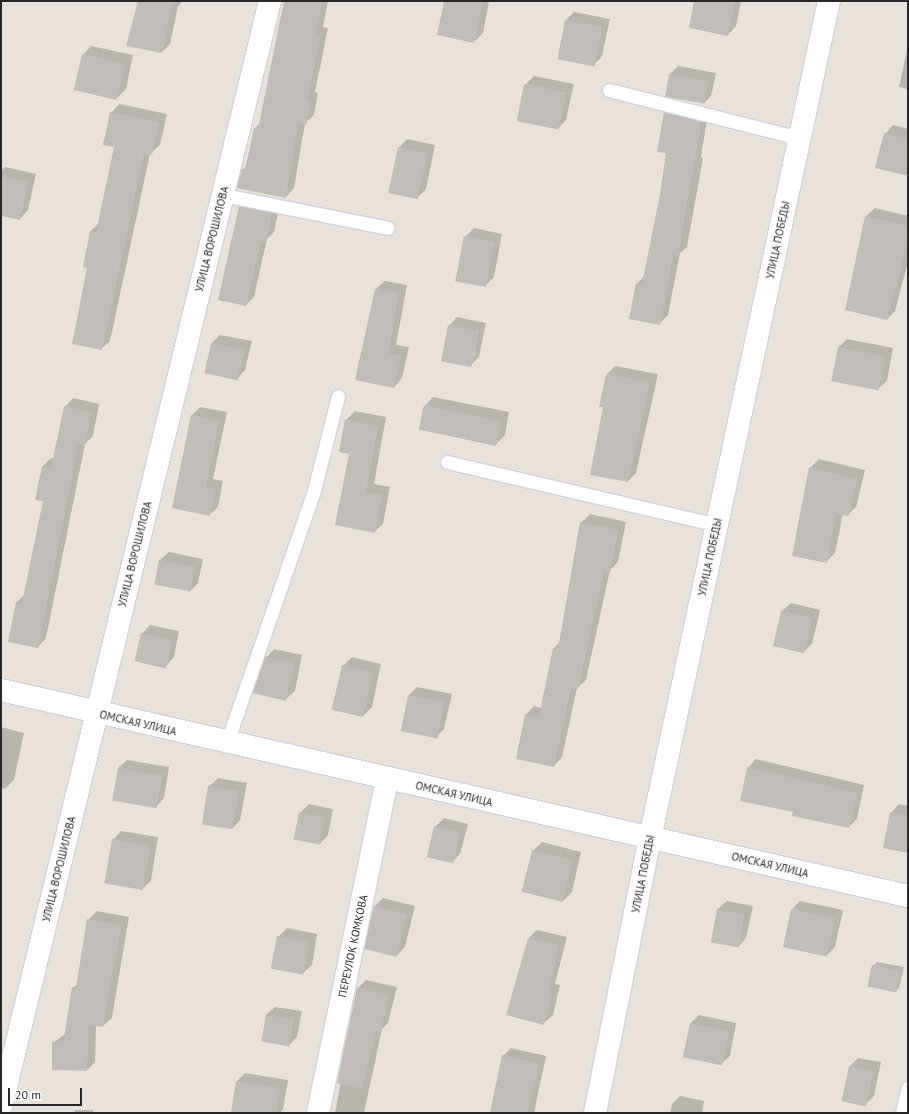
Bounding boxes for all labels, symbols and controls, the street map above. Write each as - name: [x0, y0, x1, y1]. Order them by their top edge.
- street label: УЛИЦА ВОРОШИЛОВА: [192, 185, 232, 293]
- street label: УЛИЦА ПОБЕДЫ: [763, 200, 793, 280]
- street label: УЛИЦА ВОРОШИЛОВА: [115, 500, 155, 608]
- street label: УЛИЦА ПОБЕДЫ: [695, 517, 725, 597]
- street label: ОМСКАЯ УЛИЦА: [98, 708, 178, 738]
- street label: ОМСКАЯ УЛИЦА: [414, 779, 494, 809]
- street label: УЛИЦА ВОРОШИЛОВА: [39, 815, 79, 923]
- street label: УЛИЦА ПОБЕДЫ: [629, 834, 657, 914]
- street label: ОМСКАЯ УЛИЦА: [730, 850, 810, 880]
- street label: ПЕРЕУЛОК КОМКОВА: [336, 893, 370, 999]
- scale bar: [10, 1080, 84, 1106]
- text: 20 m: [15, 1087, 41, 1102]

